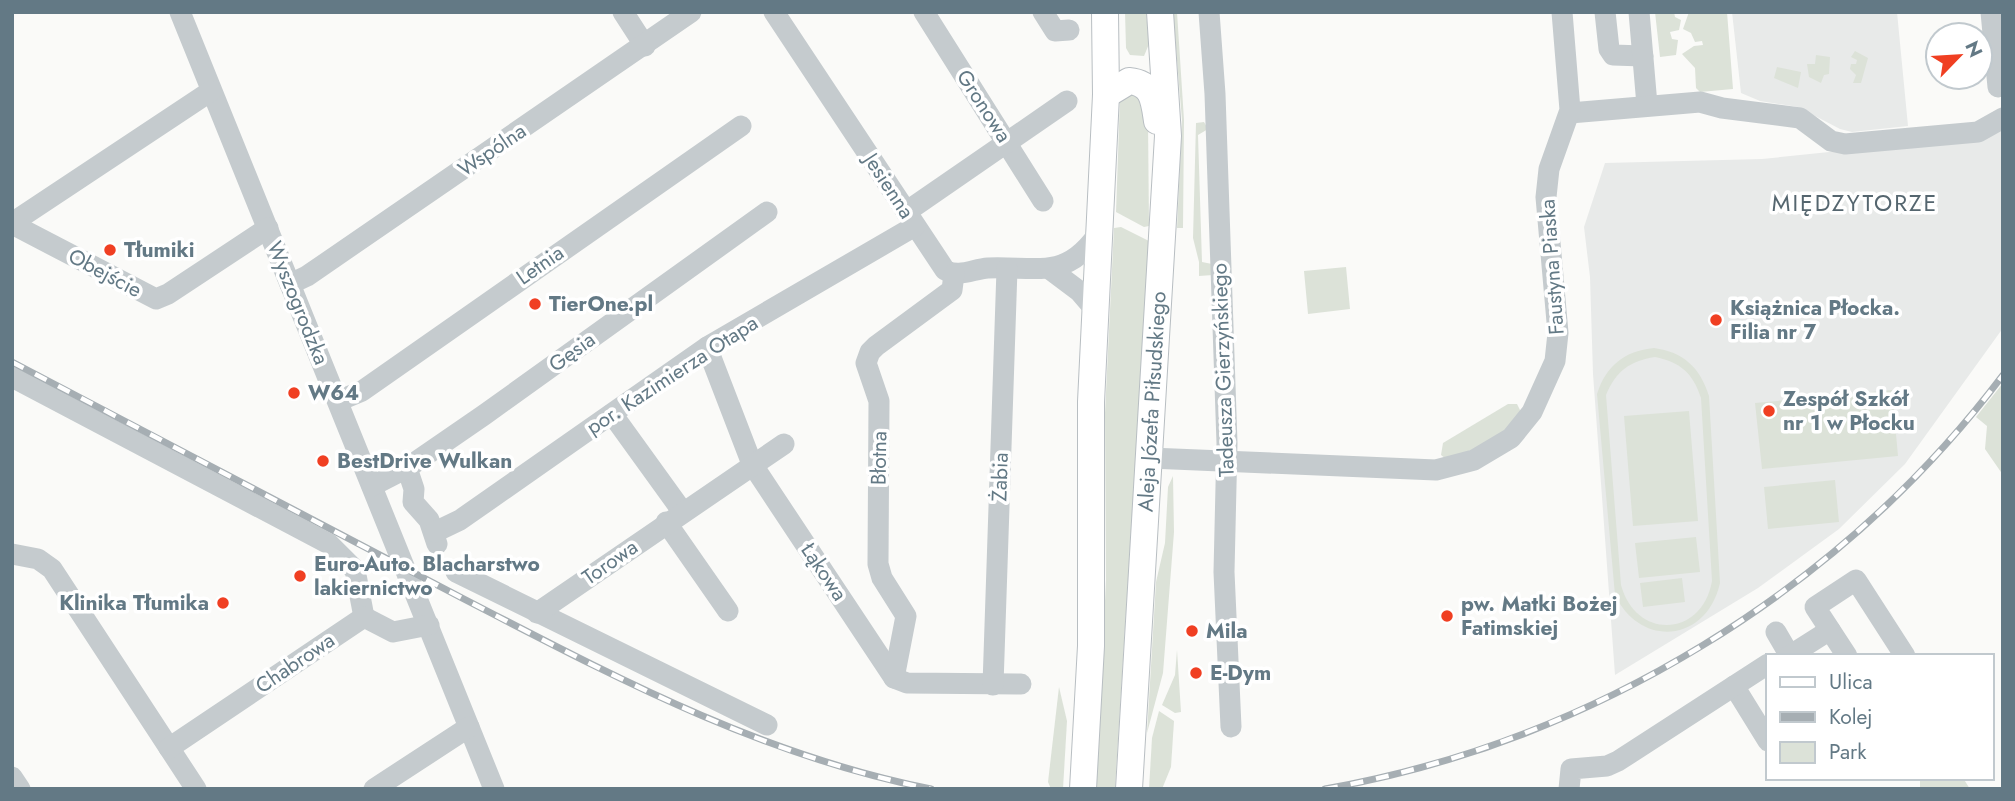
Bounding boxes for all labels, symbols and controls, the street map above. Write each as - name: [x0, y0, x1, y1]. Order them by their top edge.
- north arrow: [1924, 21, 1994, 91]
- text: N: [1959, 36, 1989, 62]
- street label: Gronowa: [949, 64, 1019, 148]
- street label: Wspólna: [452, 116, 532, 184]
- street label: Jesienna: [855, 145, 921, 225]
- district label: MIĘDZYTORZE: [1772, 186, 1938, 220]
- street label: Faustyna Piaska: [1532, 198, 1572, 336]
- place label: Tłumiki: [124, 235, 194, 265]
- street label: Wyszogrodzka: [260, 237, 336, 369]
- street label: Letnia: [510, 238, 570, 292]
- street label: Obejście: [63, 241, 147, 305]
- marker: Tłumiki: [102, 242, 118, 258]
- street label: Tadeusza Gierzyńskiego: [1204, 262, 1242, 478]
- place label: TierOne.pl: [549, 289, 653, 319]
- street label: Aleja Józefa Piłsudskiego: [1131, 291, 1174, 513]
- place label: Książnica Płocka. Filia nr 7: [1730, 293, 1900, 347]
- marker: TierOne.pl: [527, 296, 543, 312]
- street label: por. Kazimierza Otapa: [580, 308, 764, 442]
- marker: Książnica Płocka. Filia nr 7: [1708, 312, 1724, 328]
- street label: Gęsia: [543, 325, 601, 379]
- place label: W64: [308, 378, 359, 408]
- place label: Zespół Szkół nr 1 w Płocku: [1783, 384, 1915, 438]
- marker: W64: [286, 385, 302, 401]
- marker: Zespół Szkół nr 1 w Płocku: [1761, 403, 1777, 419]
- street label: Błotna: [864, 431, 894, 485]
- place label: BestDrive Wulkan: [337, 446, 512, 476]
- street label: Żabia: [984, 452, 1016, 502]
- marker: BestDrive Wulkan: [315, 453, 331, 469]
- street label: Torowa: [576, 532, 644, 592]
- street label: Łąkowa: [793, 536, 854, 607]
- place label: Euro-Auto. Blacharstwo lakiernictwo: [314, 549, 540, 603]
- marker: Euro-Auto. Blacharstwo lakiernictwo: [292, 568, 308, 584]
- place label: Klinika Tłumika: [59, 588, 209, 618]
- place label: pw. Matki Bożej Fatimskiej: [1461, 589, 1617, 643]
- marker: Klinika Tłumika: [215, 595, 231, 611]
- marker: pw. Matki Bożej Fatimskiej: [1439, 608, 1455, 624]
- place label: Mila: [1206, 616, 1248, 646]
- marker: Mila: [1184, 623, 1200, 639]
- street label: Chabrowa: [249, 625, 341, 701]
- legend: [1766, 654, 1994, 780]
- place label: E-Dym: [1210, 658, 1271, 688]
- marker: E-Dym: [1188, 665, 1204, 681]
- text: Ulica: [1829, 667, 1873, 697]
- text: Kolej: [1829, 702, 1873, 732]
- text: Park: [1829, 737, 1867, 767]

